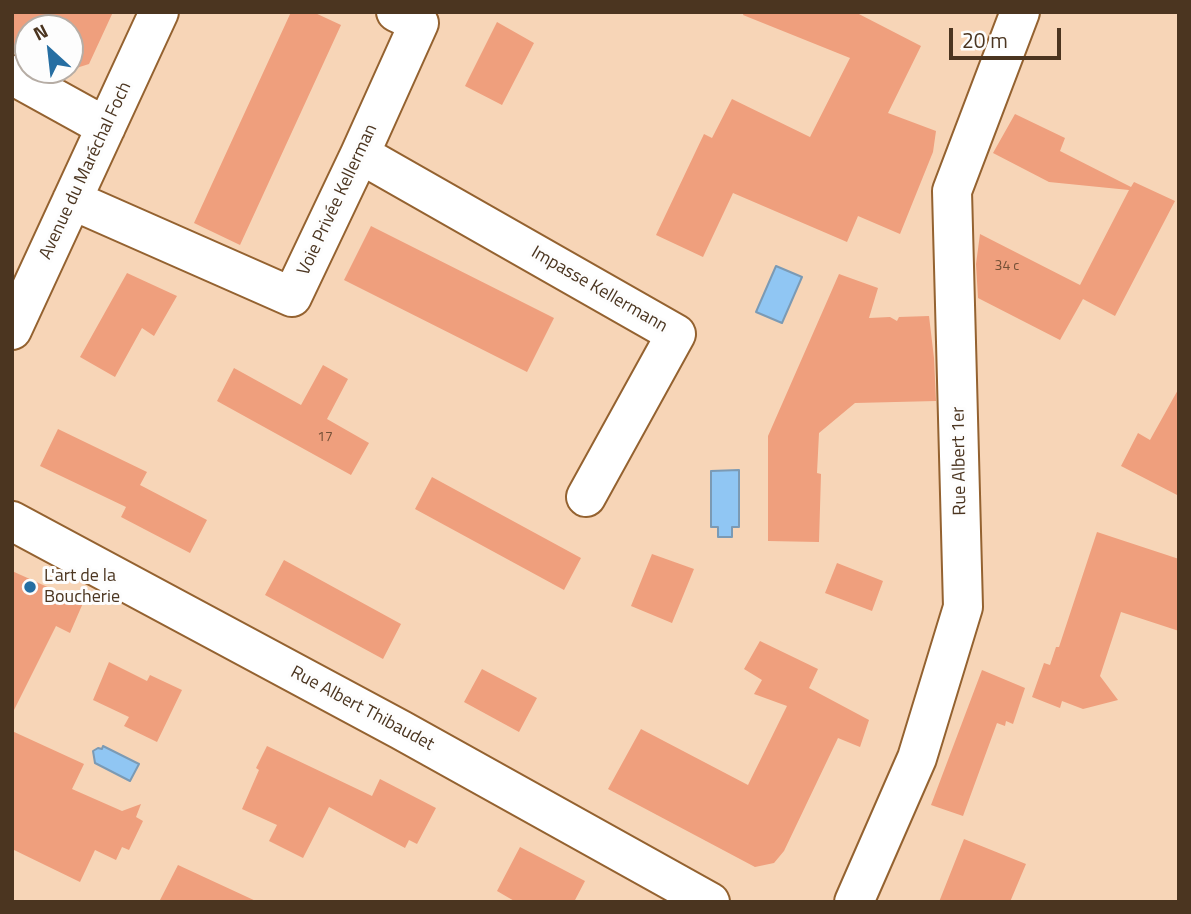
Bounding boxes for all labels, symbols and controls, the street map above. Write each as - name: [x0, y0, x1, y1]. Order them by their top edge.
- north arrow: [14, 14, 84, 84]
- scale bar: [953, 14, 1065, 58]
- text: N: [28, 16, 53, 48]
- text: 20 m: [962, 24, 1008, 56]
- street label: Avenue du Maréchal Foch: [35, 79, 137, 263]
- street label: Voie Privée Kellerman: [293, 121, 383, 279]
- street label: Impasse Kellermann: [527, 242, 671, 338]
- house number: 34 c: [995, 259, 1019, 275]
- street label: Rue Albert 1er: [948, 406, 972, 516]
- house number: 17: [317, 430, 333, 446]
- place label: L'art de la Boucherie: [44, 566, 120, 608]
- marker: L'art de la Boucherie: [22, 579, 38, 595]
- street label: Rue Albert Thibaudet: [286, 662, 438, 756]

